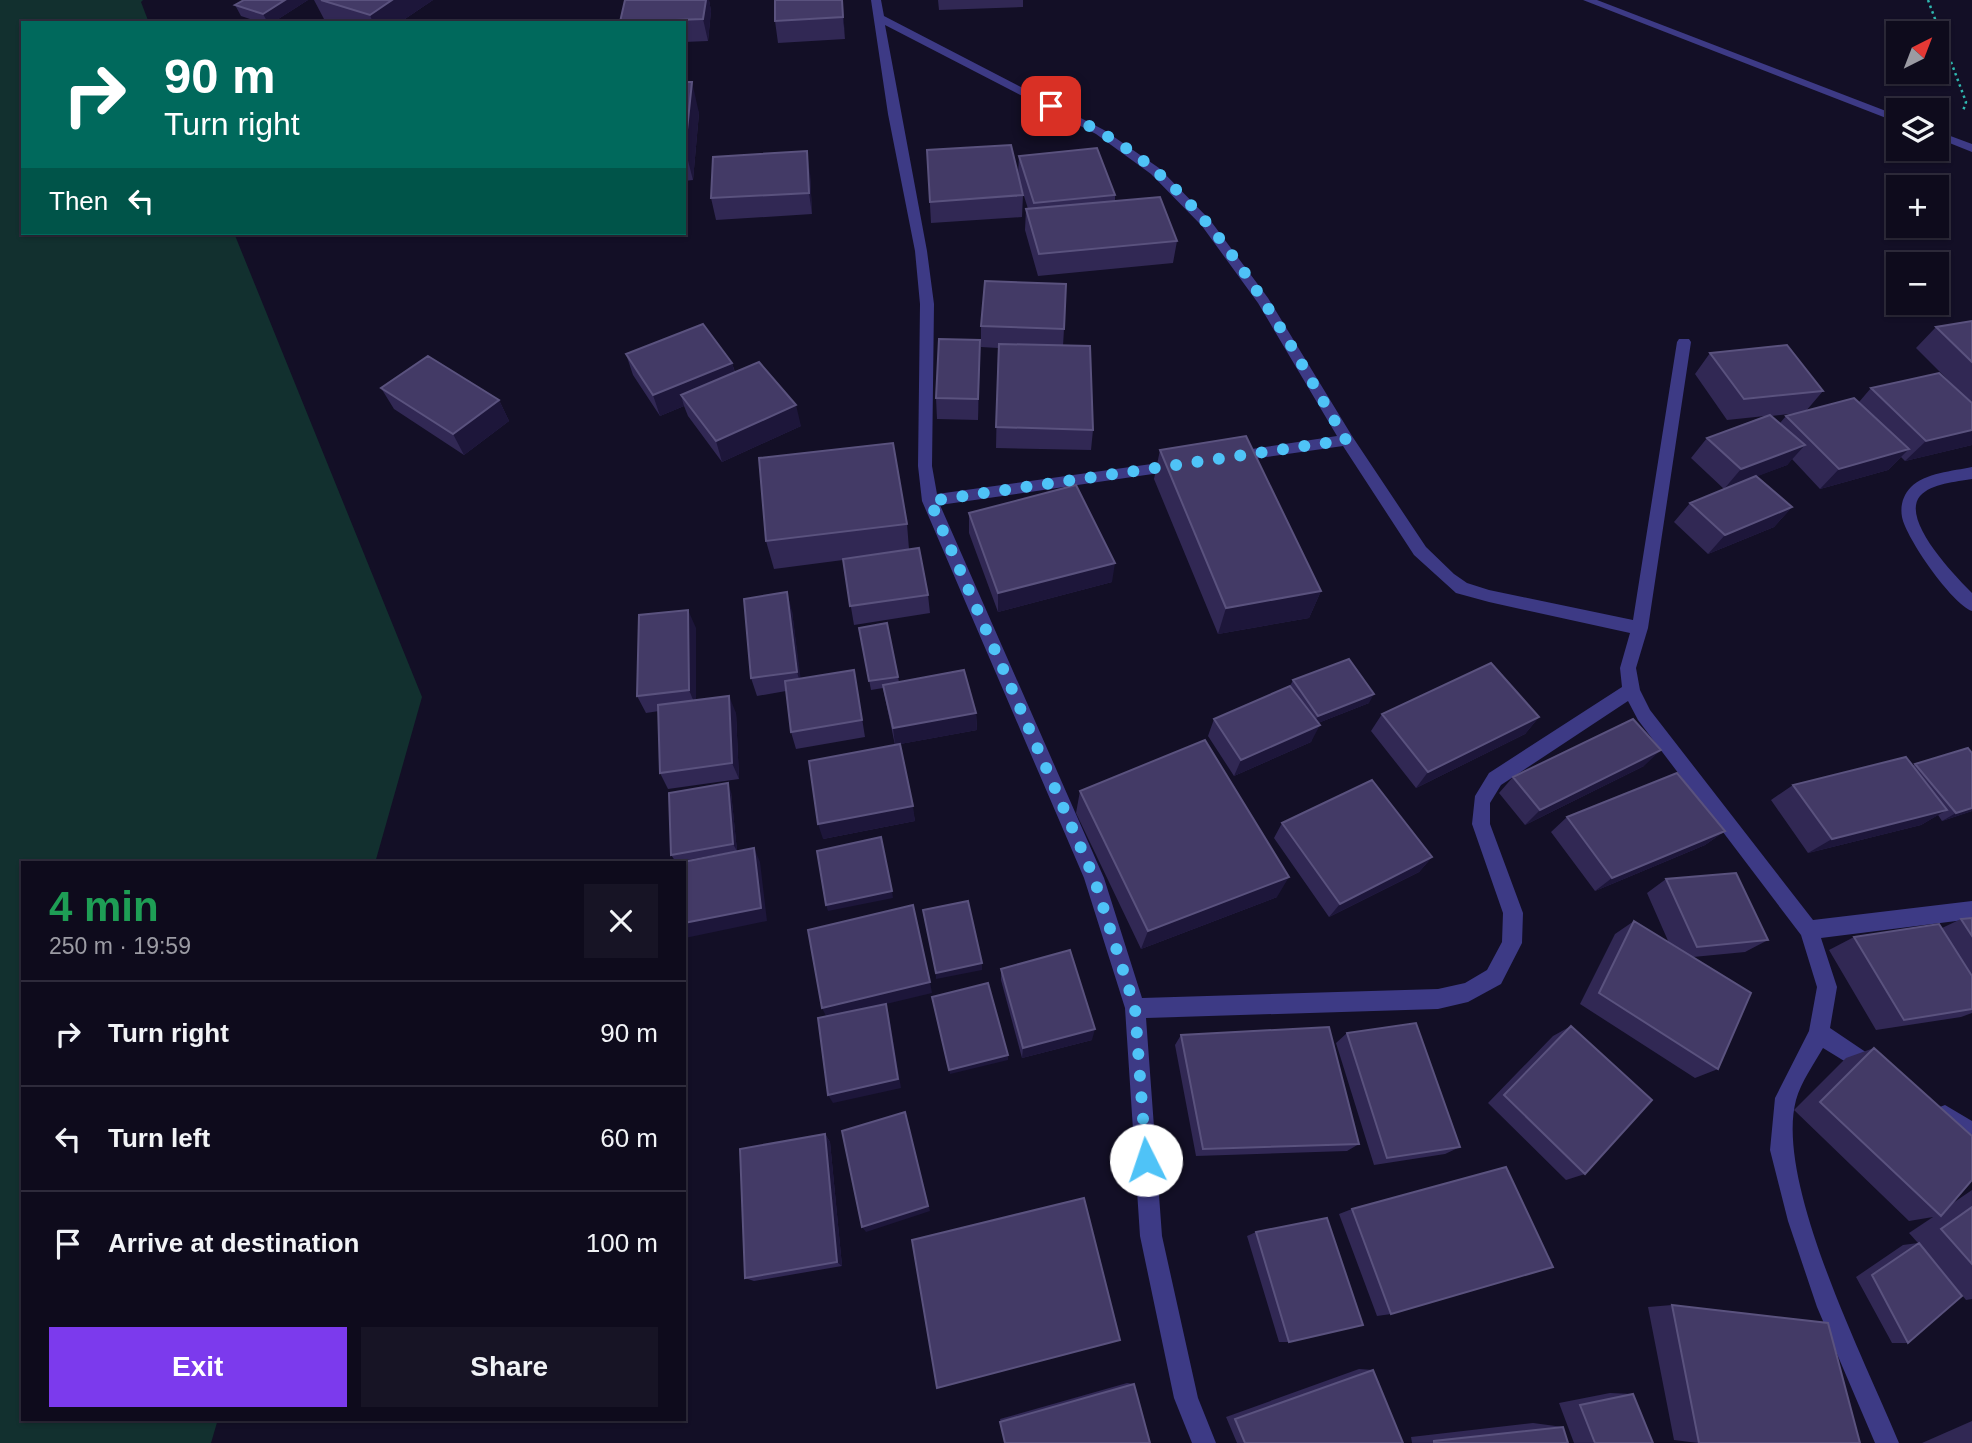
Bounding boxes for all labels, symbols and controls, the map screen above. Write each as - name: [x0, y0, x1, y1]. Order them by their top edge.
- north arrow: [1886, 21, 1950, 84]
- map controls: [1886, 21, 1949, 315]
- icon: right: [49, 49, 140, 140]
- text: 90 m: [164, 49, 276, 103]
- pin: [1021, 76, 1081, 136]
- icon: arrive: [1032, 87, 1070, 125]
- button: layers: [1886, 98, 1949, 161]
- text: Turn right: [164, 106, 300, 142]
- button: +: [1886, 175, 1949, 238]
- icon: left: [122, 182, 160, 220]
- text: Then: [49, 186, 108, 216]
- button: −: [1886, 252, 1949, 315]
- text: 4 min: [49, 883, 159, 930]
- button: close: [584, 884, 658, 958]
- text: 250 m · 19:59: [49, 933, 191, 959]
- icon: right: [49, 1015, 87, 1053]
- text: Turn right: [108, 1018, 229, 1048]
- text: 90 m: [600, 1018, 658, 1048]
- icon: left: [49, 1120, 87, 1158]
- text: Turn left: [108, 1123, 210, 1153]
- text: 60 m: [600, 1123, 658, 1153]
- position arrow: [1109, 1123, 1183, 1197]
- icon: arrive: [49, 1225, 87, 1263]
- text: Arrive at destination: [108, 1228, 359, 1258]
- text: 100 m: [586, 1228, 658, 1258]
- button: Exit: [49, 1327, 347, 1407]
- button: Share: [361, 1327, 658, 1407]

